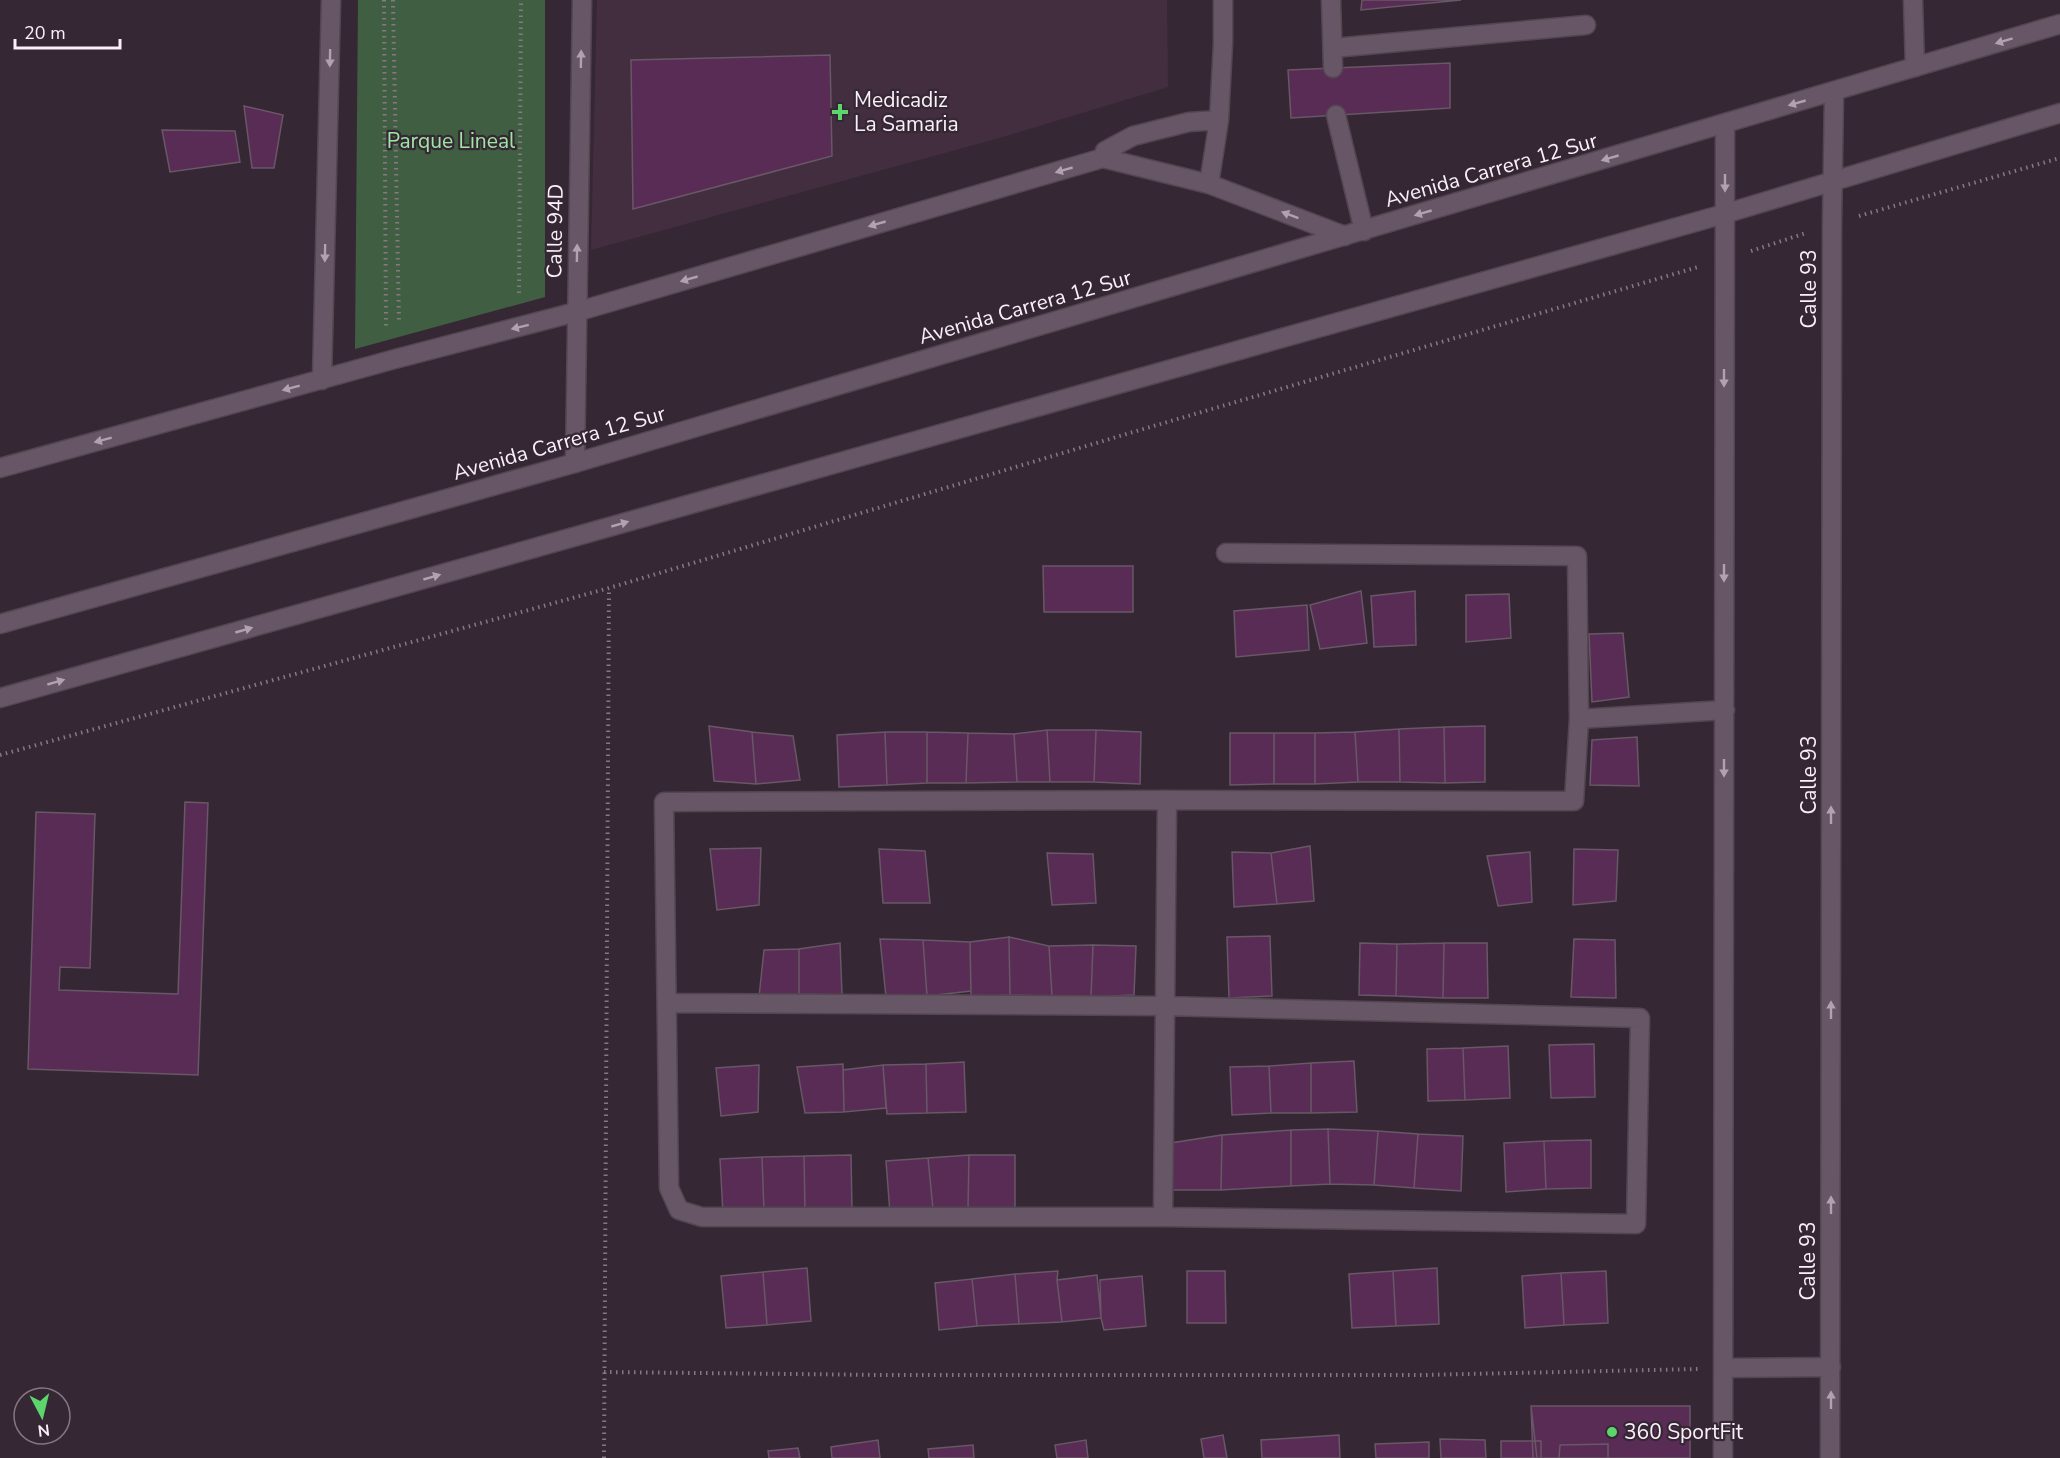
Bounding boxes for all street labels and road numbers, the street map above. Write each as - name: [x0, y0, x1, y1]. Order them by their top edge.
- street label: Avenida Carrera 12 Sur: [1381, 126, 1601, 214]
- street label: Calle 94D: [540, 183, 570, 279]
- street label: Calle 93: [1795, 249, 1823, 329]
- street label: Avenida Carrera 12 Sur: [915, 263, 1135, 351]
- street label: Avenida Carrera 12 Sur: [449, 399, 669, 487]
- street label: Calle 93: [1795, 735, 1823, 815]
- street label: Calle 93: [1794, 1221, 1822, 1301]

